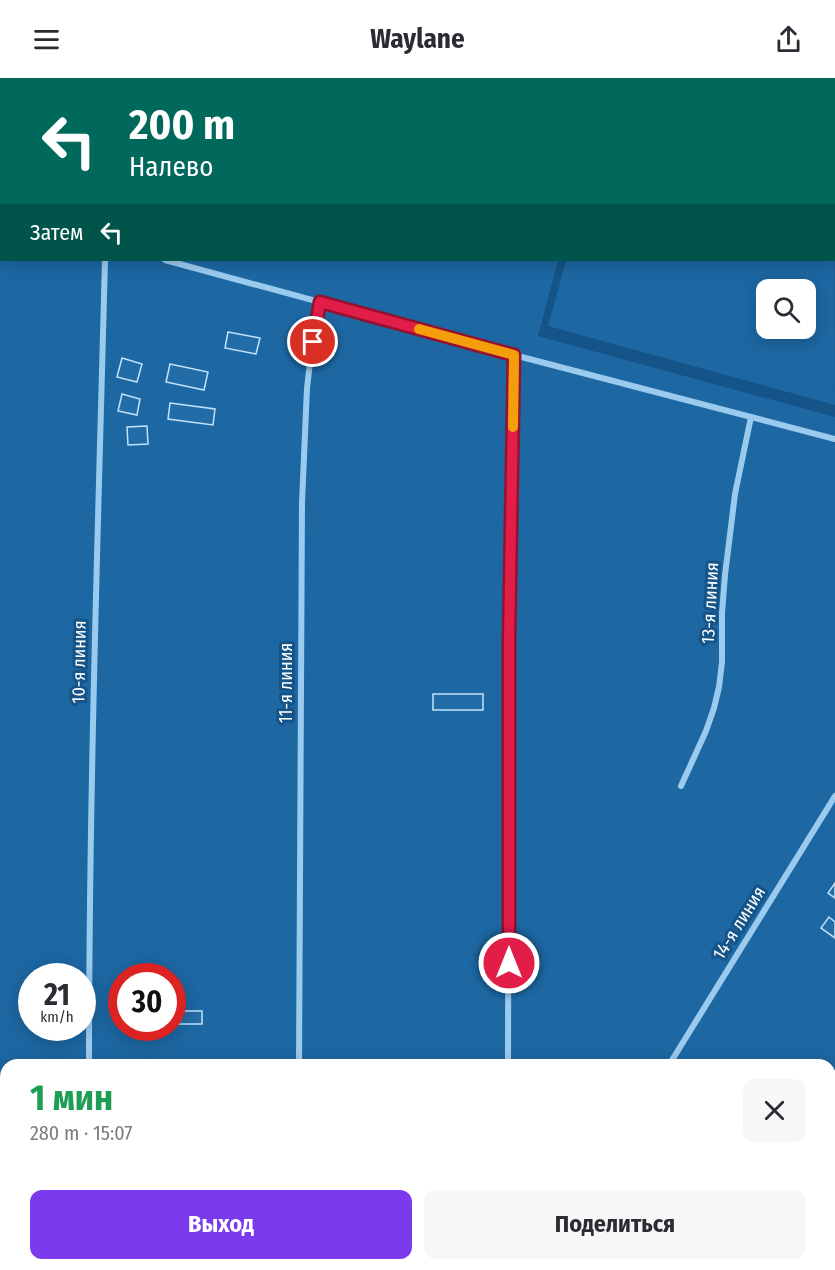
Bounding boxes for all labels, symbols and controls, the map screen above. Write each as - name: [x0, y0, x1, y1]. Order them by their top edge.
- icon: menu: [30, 23, 63, 56]
- text: Waylane: [370, 23, 465, 55]
- icon: share: [772, 23, 805, 56]
- text: 200 m: [129, 100, 235, 150]
- icon: left: [30, 102, 108, 180]
- text: Налево: [129, 151, 213, 183]
- icon: left: [95, 216, 128, 249]
- text: Затем: [30, 219, 83, 246]
- map controls: [756, 279, 816, 339]
- button: search: [756, 279, 816, 339]
- pin: [287, 316, 338, 367]
- icon: arrive: [296, 325, 329, 358]
- street label: 13-я линия: [697, 562, 723, 644]
- street label: 10-я линия: [67, 620, 91, 704]
- street label: 11-я линия: [275, 643, 297, 723]
- street label: 14-я линия: [708, 882, 770, 964]
- position arrow: [477, 931, 541, 995]
- speed limit sign: 30: [108, 963, 186, 1041]
- text: 21: [44, 977, 70, 1013]
- text: km/h: [40, 1008, 74, 1026]
- text: 1 мин: [30, 1076, 113, 1120]
- button: close: [743, 1079, 806, 1142]
- text: 280 m · 15:07: [30, 1121, 132, 1145]
- button: Выход: [30, 1190, 412, 1259]
- button: Поделиться: [424, 1190, 806, 1259]

